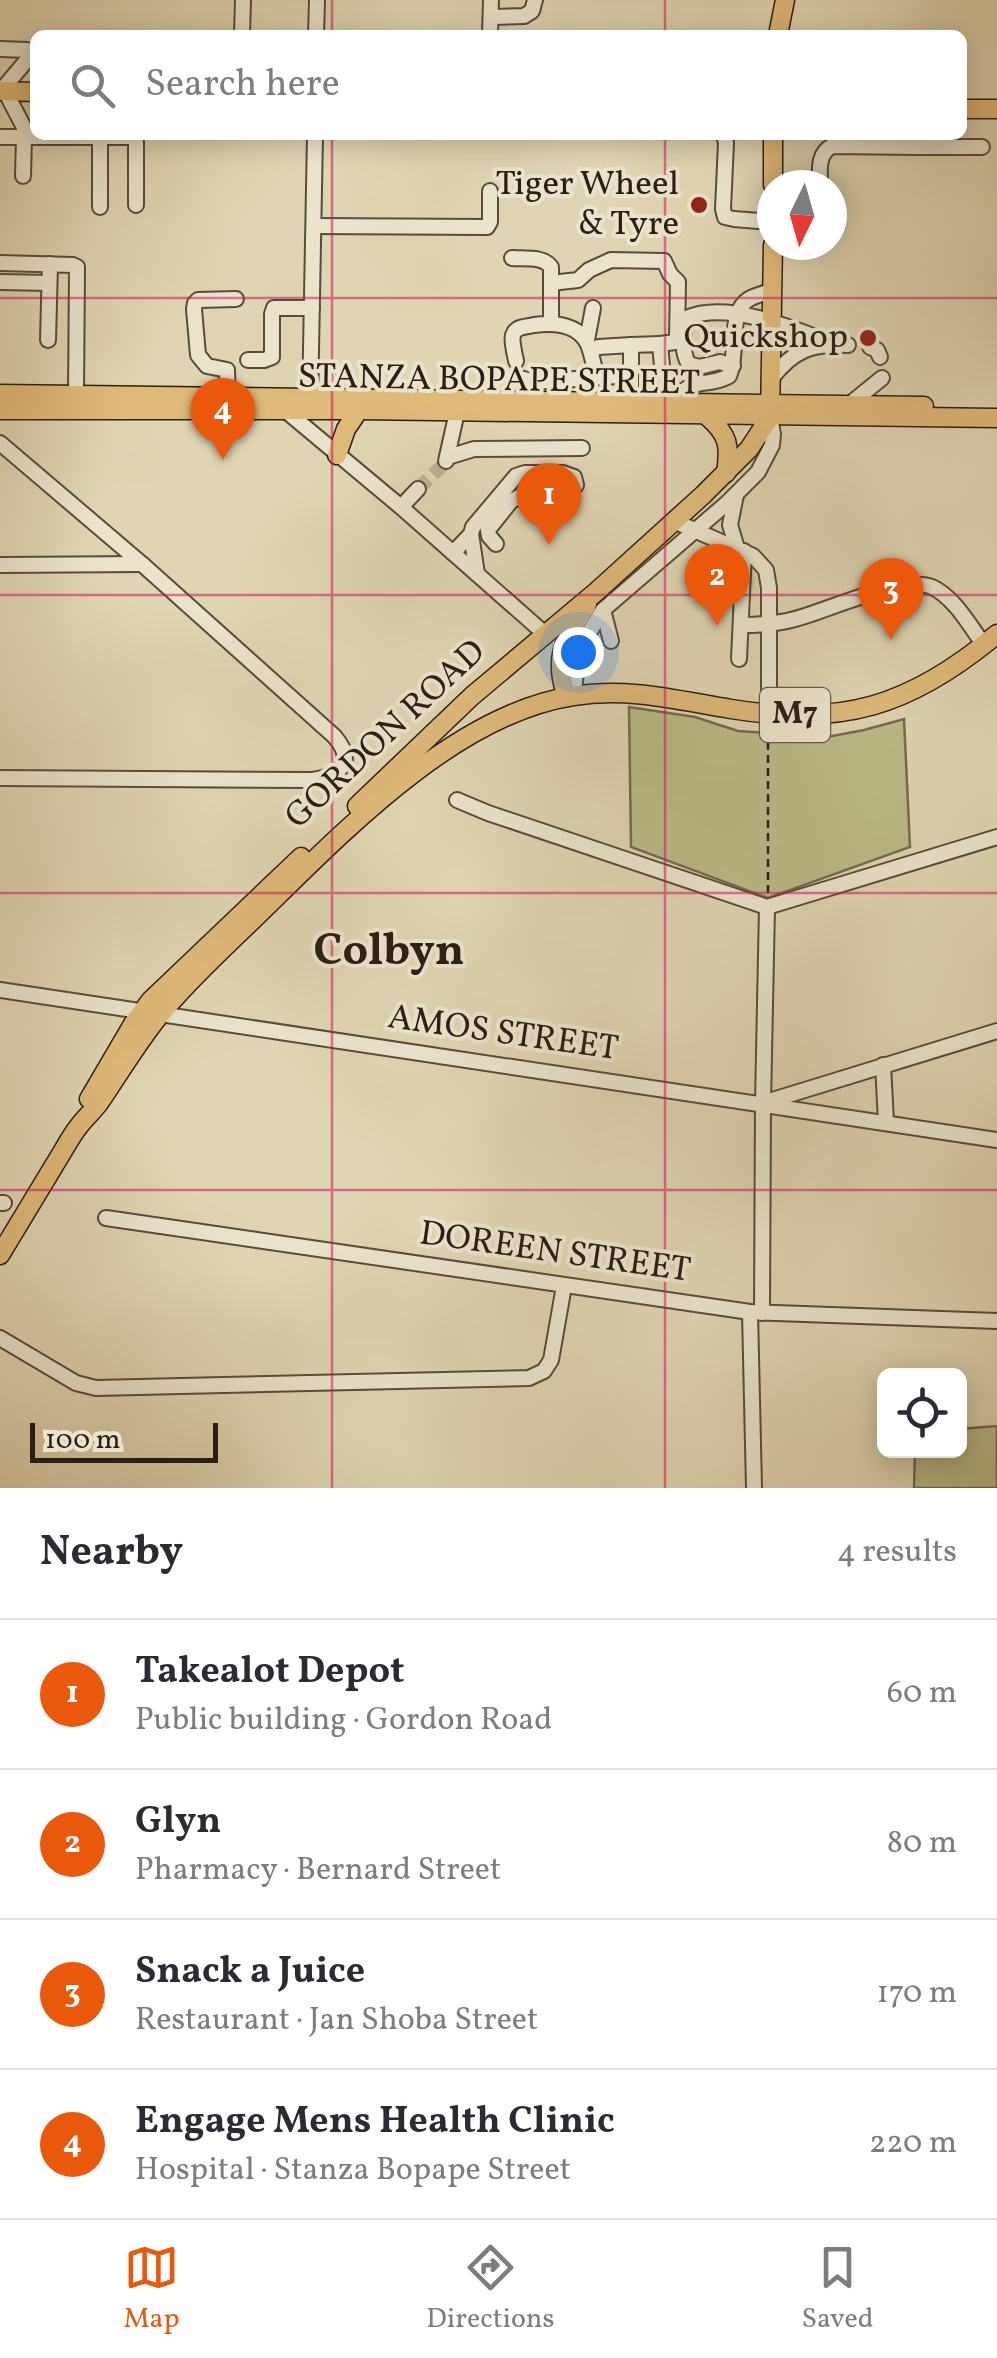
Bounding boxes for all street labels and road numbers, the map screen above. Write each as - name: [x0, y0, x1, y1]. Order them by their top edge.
- street label: STANZA BOPAPE STREET: [297, 353, 701, 409]
- street label: GORDON ROAD: [275, 629, 497, 841]
- road number: M7: [760, 688, 830, 742]
- street label: AMOS STREET: [385, 994, 621, 1074]
- street label: DOREEN STREET: [416, 1210, 694, 1296]

